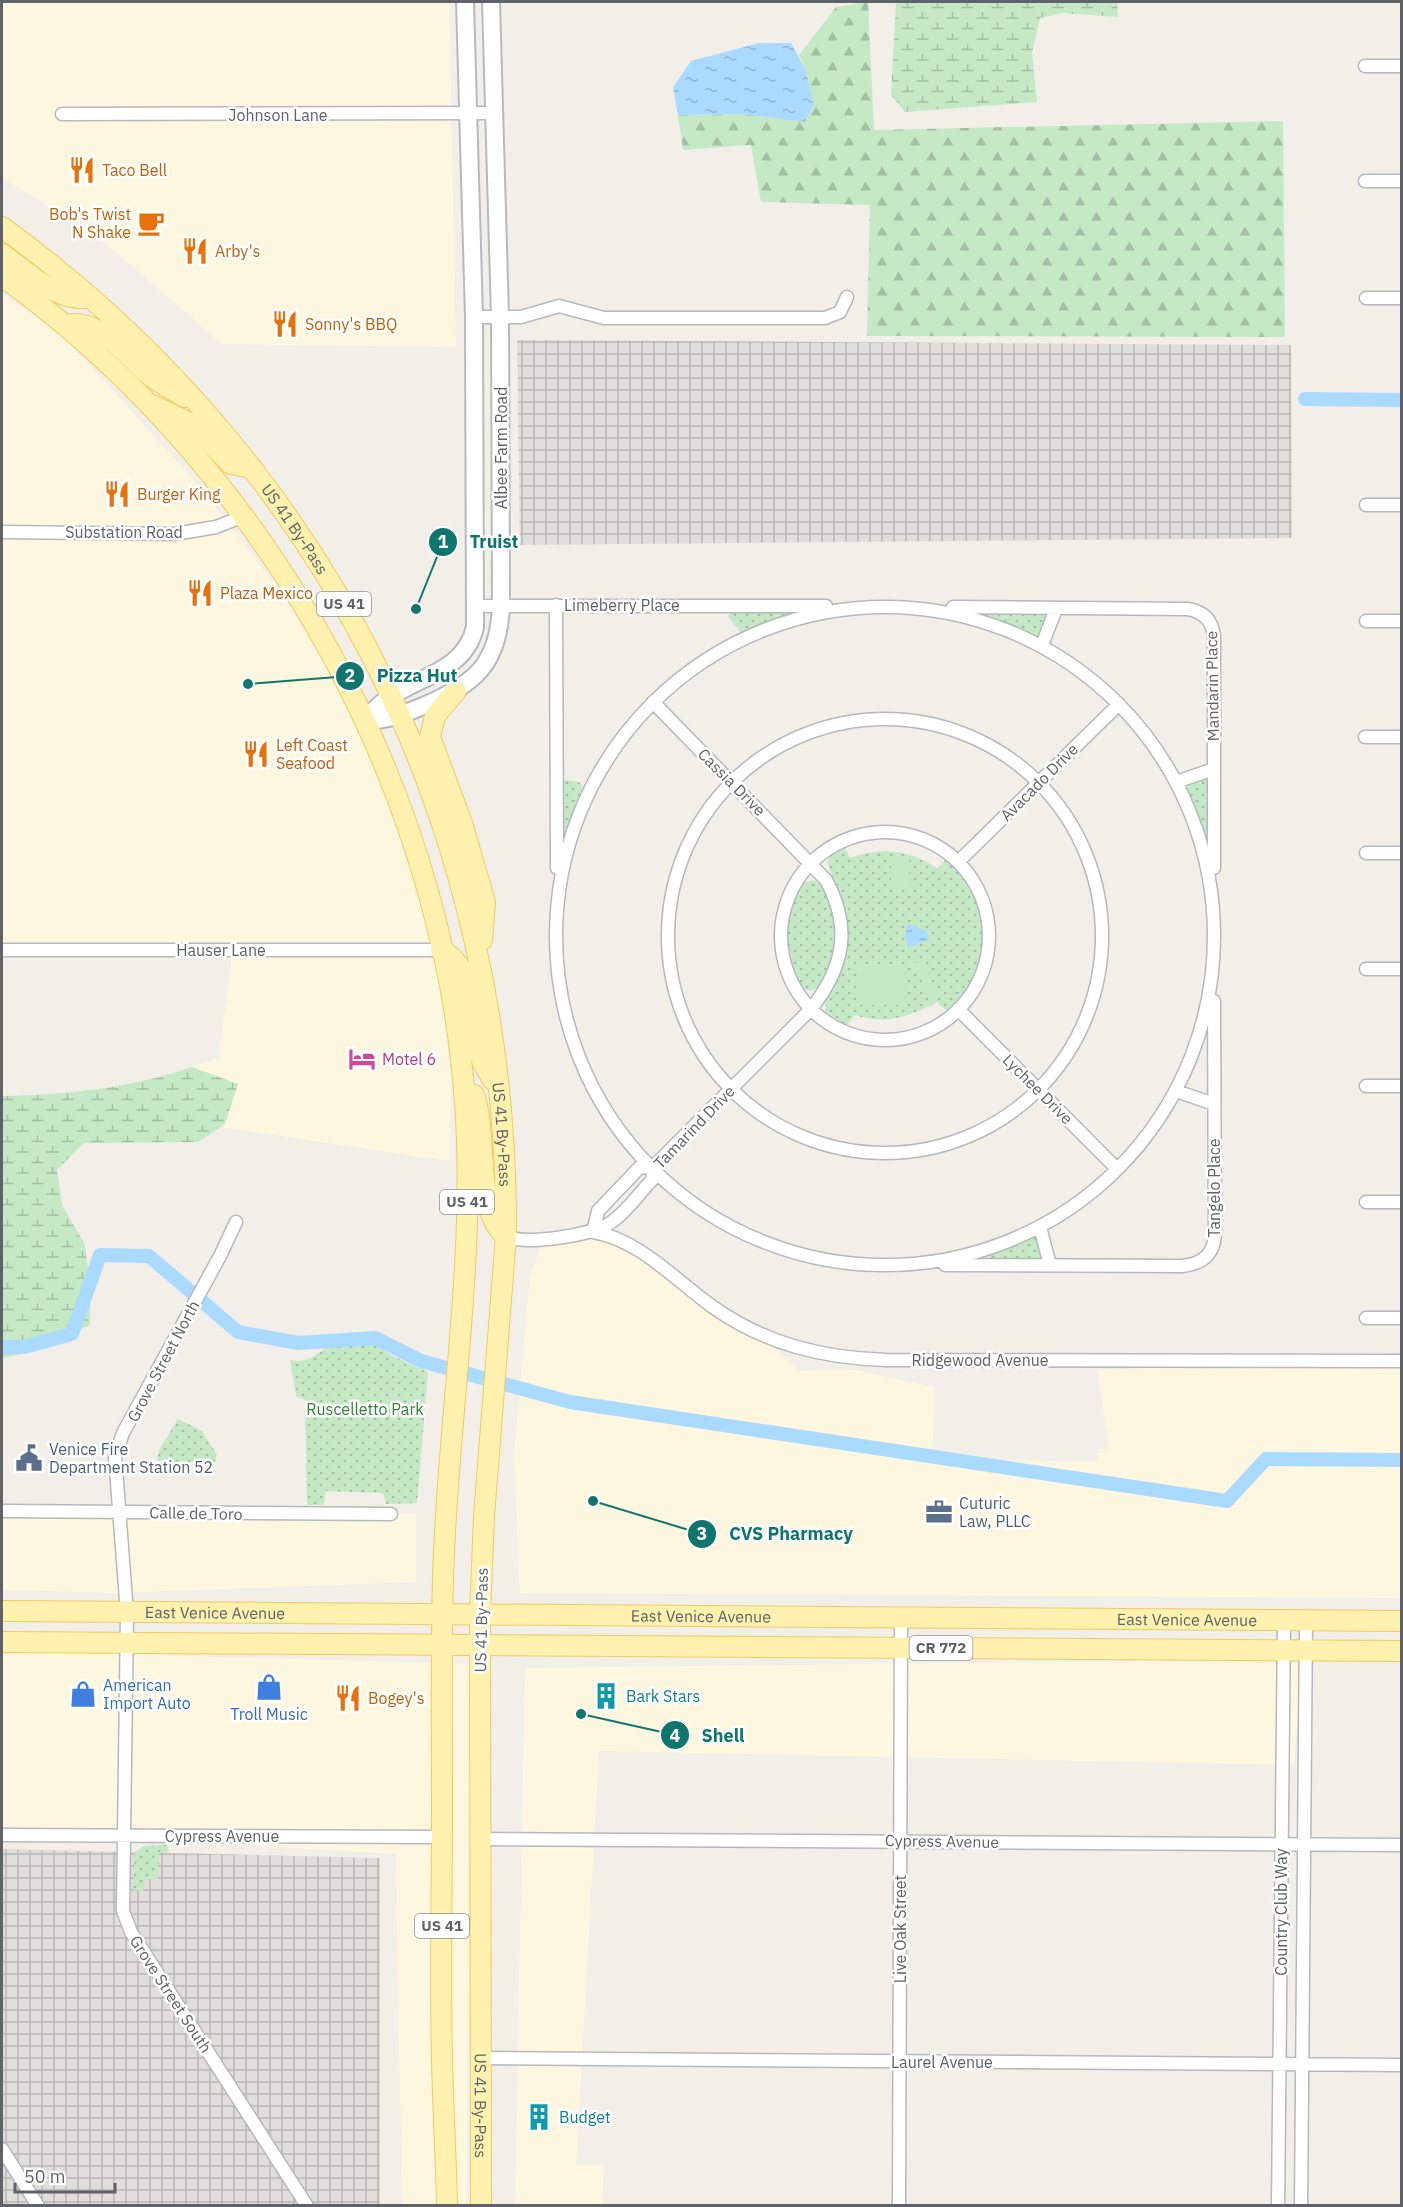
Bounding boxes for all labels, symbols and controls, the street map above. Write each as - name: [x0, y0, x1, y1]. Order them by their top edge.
- street label: Johnson Lane: [228, 105, 328, 125]
- restaurant icon: Taco Bell: [67, 155, 97, 185]
- place label: Taco Bell: [102, 160, 167, 180]
- place label: Bob's Twist N Shake: [49, 204, 131, 242]
- cafe icon: Bob's Twist N Shake: [136, 208, 166, 238]
- restaurant icon: Arby's: [180, 236, 210, 266]
- place label: Arby's: [215, 241, 260, 261]
- restaurant icon: Sonny's BBQ: [270, 309, 300, 339]
- place label: Sonny's BBQ: [305, 314, 397, 334]
- street label: Albee Farm Road: [491, 387, 511, 509]
- restaurant icon: Burger King: [102, 479, 132, 509]
- street label: US 41 By-Pass: [257, 480, 333, 578]
- place label: Burger King: [137, 484, 221, 504]
- street label: Substation Road: [65, 522, 183, 542]
- callout: Truist: [428, 524, 531, 560]
- text: 1: [438, 530, 449, 553]
- text: Truist: [470, 530, 518, 553]
- restaurant icon: Plaza Mexico: [185, 578, 215, 608]
- place label: Plaza Mexico: [220, 583, 313, 603]
- road number: US 41: [317, 592, 371, 616]
- street label: Limeberry Place: [564, 595, 680, 615]
- street label: Mandarin Place: [1201, 630, 1223, 741]
- callout: Pizza Hut: [335, 658, 470, 694]
- text: 2: [345, 664, 355, 687]
- text: Pizza Hut: [377, 664, 457, 687]
- place label: Left Coast Seafood: [276, 735, 348, 773]
- restaurant icon: Left Coast Seafood: [241, 739, 271, 769]
- street label: Avacado Drive: [996, 739, 1082, 825]
- street label: Cassia Drive: [694, 744, 770, 820]
- street label: Hauser Lane: [176, 940, 266, 960]
- hotel icon: Motel 6: [347, 1044, 377, 1074]
- place label: Motel 6: [382, 1049, 436, 1069]
- street label: Lychee Drive: [999, 1050, 1077, 1128]
- street label: US 41 By-Pass: [488, 1081, 515, 1187]
- street label: Tamarind Drive: [649, 1081, 739, 1173]
- street label: Tangelo Place: [1204, 1138, 1224, 1238]
- road number: US 41: [440, 1190, 494, 1214]
- street label: Grove Street North: [123, 1297, 203, 1425]
- street label: Ridgewood Avenue: [911, 1350, 1049, 1370]
- park label: Ruscelletto Park: [306, 1399, 424, 1419]
- place label: Venice Fire Department Station 52: [49, 1439, 213, 1477]
- public building icon: Venice Fire Department Station 52: [14, 1443, 44, 1473]
- place label: Cuturic Law, PLLC: [959, 1493, 1031, 1531]
- office icon: Cuturic Law, PLLC: [924, 1497, 954, 1527]
- street label: Calle de Toro: [149, 1502, 243, 1524]
- callout: CVS Pharmacy: [687, 1516, 865, 1552]
- text: 3: [697, 1522, 707, 1545]
- text: CVS Pharmacy: [729, 1522, 853, 1545]
- street label: US 41 By-Pass: [470, 1567, 492, 1673]
- street label: East Venice Avenue: [145, 1602, 285, 1623]
- street label: East Venice Avenue: [631, 1605, 771, 1626]
- street label: East Venice Avenue: [1117, 1609, 1257, 1630]
- road number: CR 772: [910, 1636, 972, 1660]
- shop icon: Troll Music: [254, 1672, 284, 1702]
- place label: American Import Auto: [103, 1675, 191, 1713]
- shop icon: American Import Auto: [68, 1679, 98, 1709]
- building icon: Bark Stars: [591, 1681, 621, 1711]
- restaurant icon: Bogey's: [333, 1683, 363, 1713]
- place label: Bark Stars: [626, 1686, 700, 1706]
- place label: Bogey's: [368, 1688, 424, 1708]
- place label: Troll Music: [230, 1704, 308, 1724]
- callout: Shell: [660, 1717, 757, 1753]
- text: 4: [670, 1724, 681, 1747]
- text: Shell: [702, 1724, 745, 1747]
- street label: Cypress Avenue: [165, 1826, 279, 1846]
- street label: Cypress Avenue: [885, 1830, 1000, 1852]
- street label: Country Club Way: [1271, 1848, 1291, 1976]
- street label: Live Oak Street: [890, 1875, 910, 1983]
- road number: US 41: [415, 1914, 469, 1938]
- street label: Grove Street South: [126, 1932, 216, 2056]
- street label: Laurel Avenue: [891, 2052, 993, 2072]
- street label: US 41 By-Pass: [471, 2053, 491, 2158]
- building icon: Budget: [524, 2102, 554, 2132]
- place label: Budget: [559, 2107, 611, 2127]
- scale bar: [15, 2156, 116, 2194]
- text: 50 m: [24, 2165, 66, 2188]

